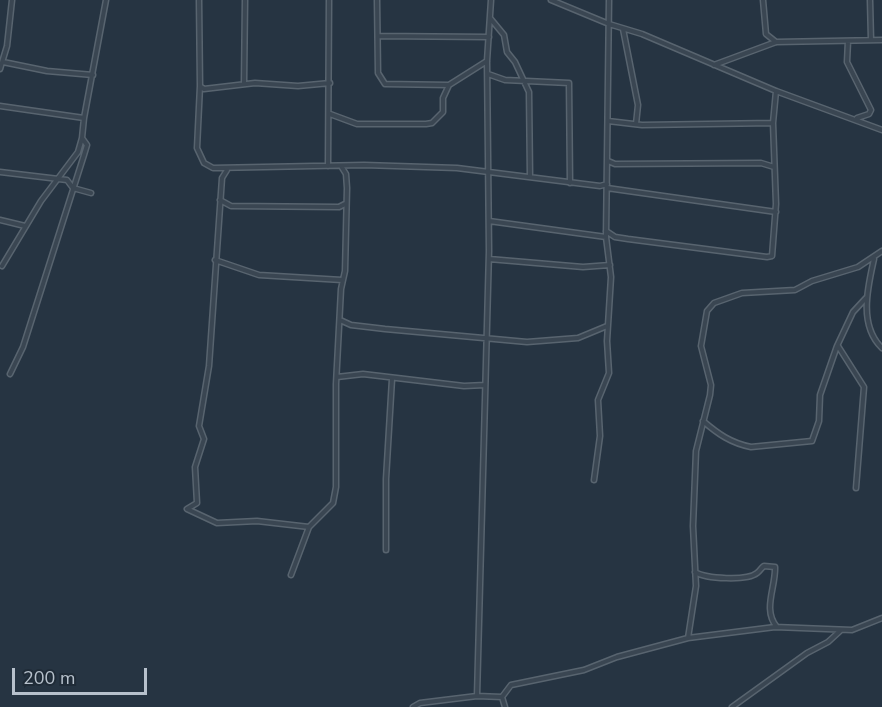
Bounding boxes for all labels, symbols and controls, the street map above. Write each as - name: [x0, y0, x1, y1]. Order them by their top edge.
- scale bar: [15, 656, 150, 694]
- text: 200 m: [23, 666, 75, 690]

